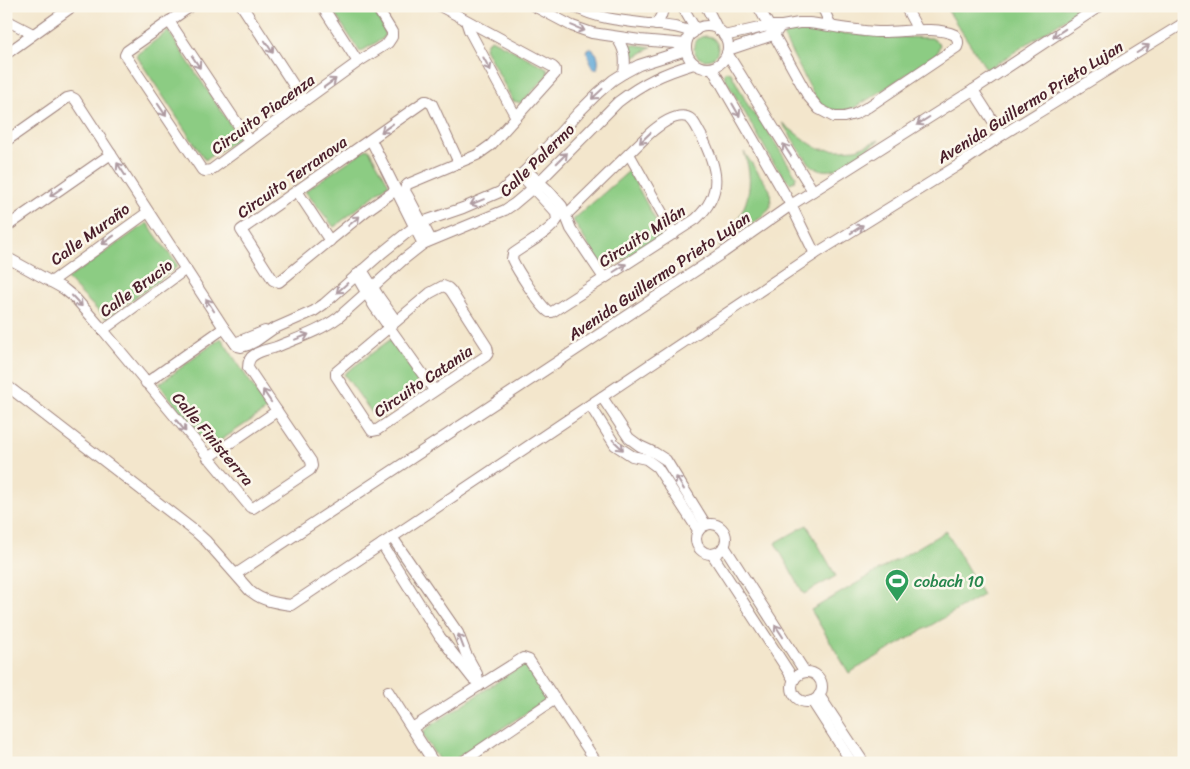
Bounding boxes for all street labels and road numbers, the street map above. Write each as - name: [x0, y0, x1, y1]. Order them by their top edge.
- street label: Avenida Guillermo Prieto Lujan: [930, 32, 1129, 172]
- street label: Circuito Piacenza: [205, 65, 322, 162]
- street label: Calle Palermo: [492, 116, 582, 204]
- street label: Circuito Terranova: [231, 127, 354, 226]
- street label: Calle Muraño: [44, 195, 136, 273]
- street label: Circuito Milán: [592, 197, 692, 275]
- street label: Avenida Guillermo Prieto Lujan: [561, 203, 757, 349]
- street label: Calle Brucio: [93, 251, 179, 325]
- street label: Circuito Catania: [367, 336, 479, 425]
- street label: Calle Finisterrra: [165, 385, 261, 493]

